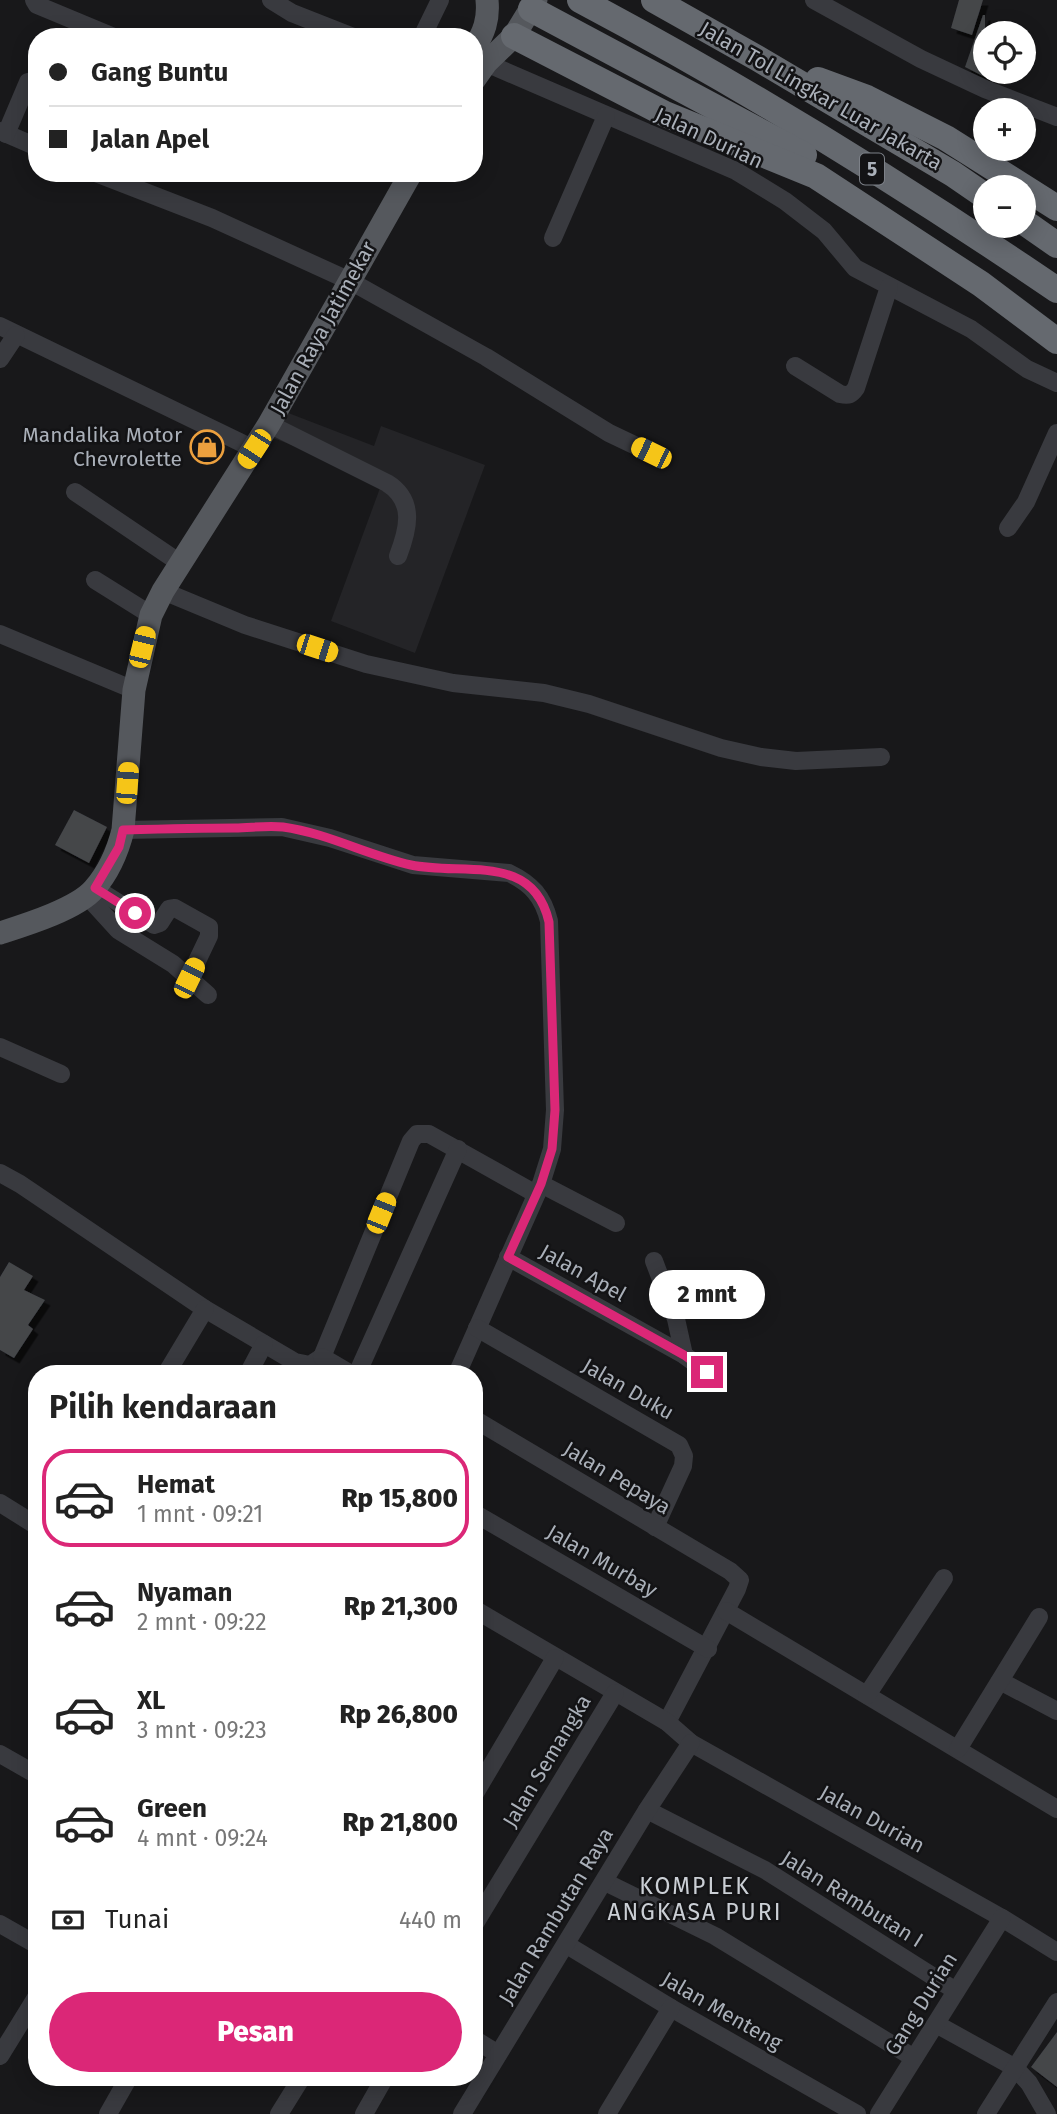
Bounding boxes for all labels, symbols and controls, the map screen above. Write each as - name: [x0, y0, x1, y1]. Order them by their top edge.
- street label: Jalan Tol Lingkar Luar Jakarta: [695, 16, 947, 176]
- map controls: [973, 21, 1036, 238]
- button: locate: [973, 21, 1036, 84]
- text: Gang Buntu: [91, 57, 228, 88]
- button: +: [973, 98, 1036, 161]
- street label: Jalan Durian: [651, 102, 767, 174]
- text: Jalan Apel: [91, 124, 209, 155]
- road number: 5: [860, 154, 884, 184]
- button: −: [973, 175, 1036, 238]
- street label: Jalan Raya Jatimekar: [265, 237, 381, 419]
- place label: Mandalika Motor Chevrolette: [22, 422, 182, 472]
- car: [234, 426, 275, 472]
- shop icon: Mandalika Motor Chevrolette: [188, 428, 226, 466]
- car: [628, 434, 675, 472]
- car: [127, 624, 158, 670]
- car: [294, 632, 341, 664]
- car: [116, 761, 139, 805]
- route start: [119, 897, 151, 929]
- car: [171, 955, 208, 1001]
- car: [364, 1190, 399, 1236]
- street label: Jalan Apel: [535, 1239, 631, 1307]
- callout: 2 mnt: [649, 1270, 765, 1320]
- text: 2 mnt: [678, 1280, 736, 1308]
- street label: Jalan Duku: [578, 1352, 678, 1426]
- route end: [691, 1356, 723, 1388]
- text: Pilih kendaraan: [49, 1388, 277, 1426]
- street label: Jalan Pepaya: [559, 1436, 675, 1520]
- icon: car: [53, 1467, 116, 1530]
- text: Hemat: [137, 1469, 215, 1500]
- text: Rp 15,800: [341, 1483, 458, 1514]
- text: 1 mnt · 09:21: [137, 1500, 263, 1528]
- street label: Jalan Murbay: [542, 1519, 662, 1603]
- icon: car: [53, 1575, 116, 1638]
- text: Nyaman: [137, 1577, 233, 1608]
- text: Rp 21,300: [344, 1591, 458, 1622]
- text: 2 mnt · 09:22: [137, 1608, 267, 1636]
- icon: car: [53, 1683, 116, 1746]
- text: XL: [137, 1685, 165, 1716]
- street label: Jalan Semangka: [497, 1690, 597, 1832]
- text: Rp 26,800: [339, 1699, 458, 1730]
- text: 3 mnt · 09:23: [137, 1716, 267, 1744]
- street label: Jalan Durian: [815, 1779, 929, 1859]
- icon: car: [53, 1791, 116, 1854]
- text: Green: [137, 1793, 207, 1824]
- text: Rp 21,800: [343, 1807, 458, 1838]
- street label: Jalan Rambutan Raya: [493, 1823, 619, 2009]
- text: 4 mnt · 09:24: [137, 1824, 268, 1852]
- street label: Jalan Rambutan I: [776, 1845, 928, 1953]
- district label: KOMPLEK ANGKASA PURI: [607, 1872, 783, 1926]
- icon: cash: [49, 1901, 87, 1939]
- text: Tunai: [105, 1904, 169, 1935]
- text: 440 m: [399, 1906, 462, 1934]
- street label: Gang Durian: [879, 1948, 963, 2060]
- street label: Jalan Menteng: [657, 1966, 787, 2056]
- button: Pesan: [49, 1992, 462, 2072]

